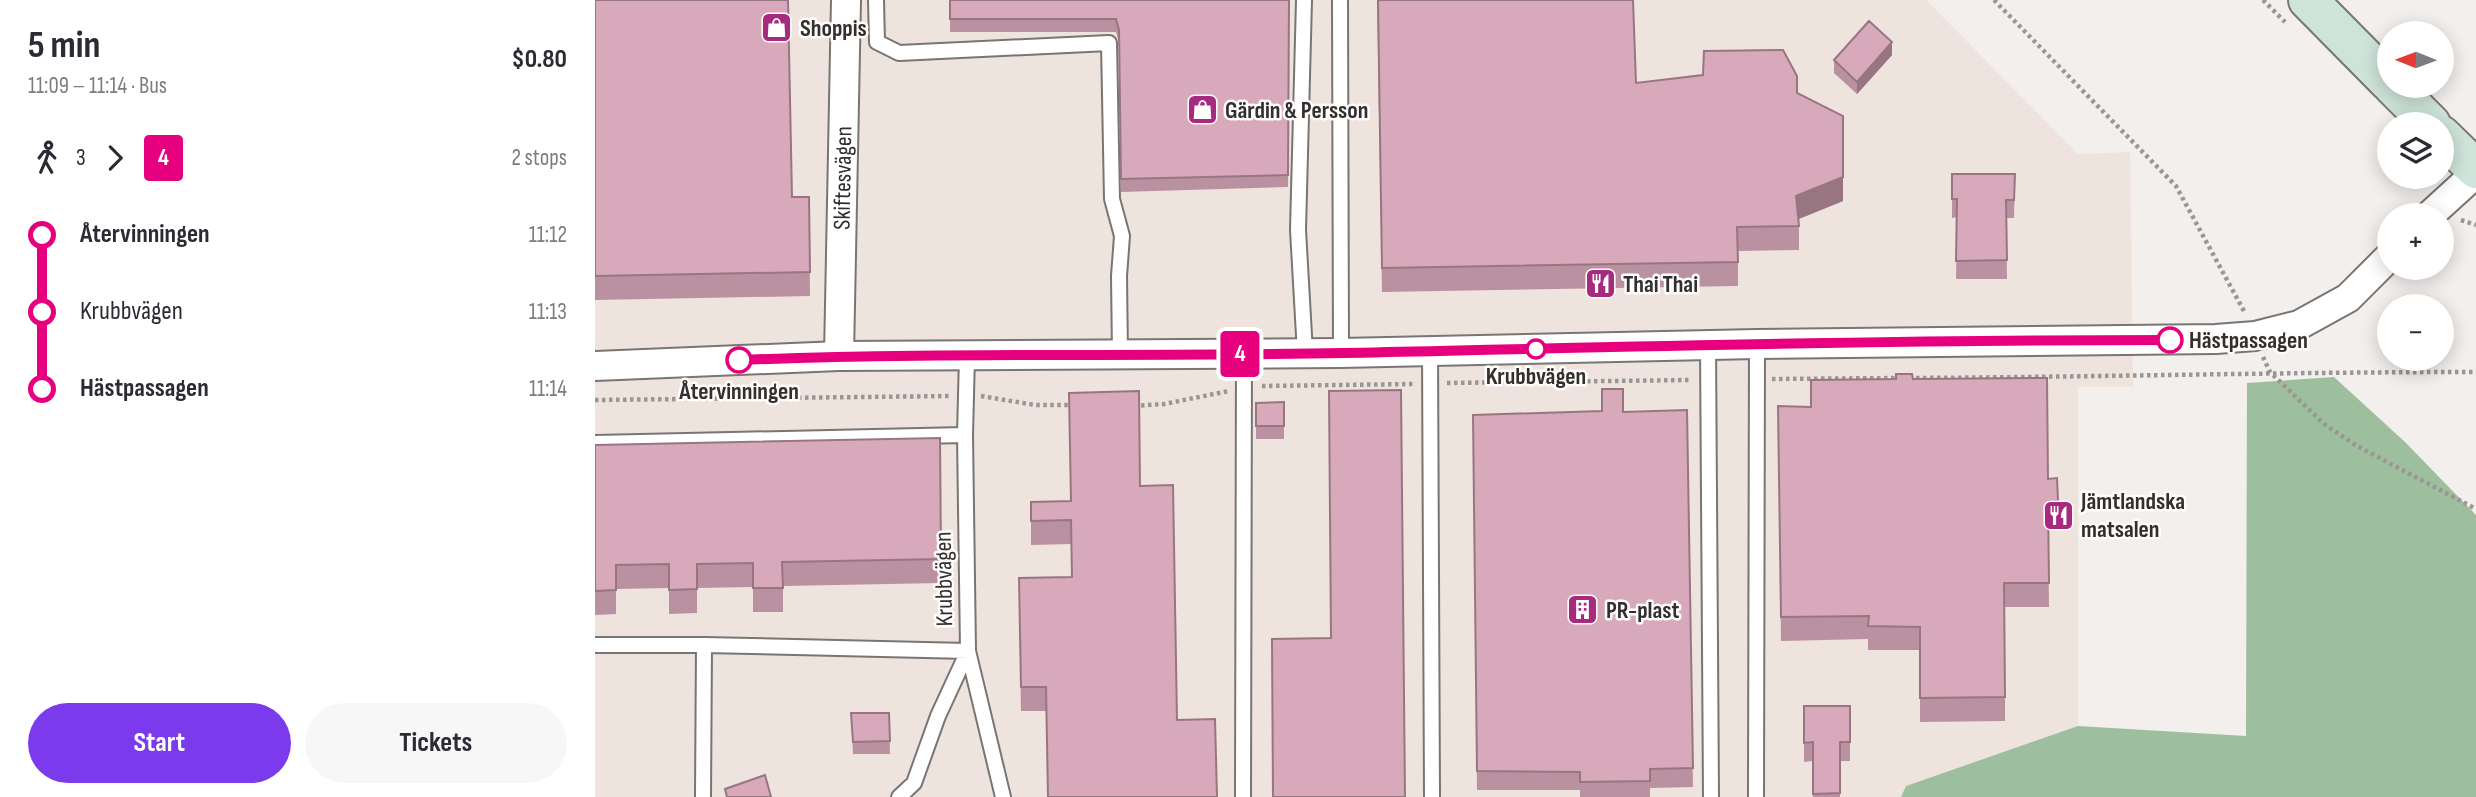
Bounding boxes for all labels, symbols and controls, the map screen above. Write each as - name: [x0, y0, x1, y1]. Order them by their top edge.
- shop icon: Shoppis: [760, 11, 794, 45]
- place label: Shoppis: [800, 14, 867, 43]
- north arrow: [2377, 21, 2453, 98]
- map controls: [2377, 21, 2454, 371]
- text: 5 min: [28, 23, 100, 68]
- text: $0.80: [511, 44, 567, 75]
- text: 11:09 – 11:14 · Bus: [28, 72, 167, 100]
- shop icon: Gärdin & Persson: [1185, 93, 1219, 127]
- place label: Gärdin & Persson: [1225, 96, 1368, 125]
- button: layers: [2377, 112, 2454, 189]
- street label: Skiftesvägen: [827, 126, 858, 230]
- icon: walk: [28, 139, 66, 177]
- icon: forward: [96, 139, 134, 177]
- text: 4: [158, 143, 169, 172]
- text: 3: [76, 144, 86, 172]
- text: 2 stops: [511, 144, 567, 172]
- button: +: [2377, 203, 2454, 280]
- text: Återvinningen: [80, 219, 210, 250]
- text: 11:12: [529, 221, 567, 249]
- restaurant icon: Thai Thai: [1583, 267, 1617, 301]
- place label: Thai Thai: [1623, 270, 1698, 299]
- button: −: [2377, 294, 2454, 371]
- text: Krubbvägen: [80, 296, 183, 327]
- text: 11:13: [529, 298, 567, 326]
- place label: Hästpassagen: [2189, 326, 2308, 355]
- marker: Hästpassagen: [2157, 327, 2183, 353]
- line badge: 4: [1217, 331, 1263, 377]
- text: 4: [1234, 339, 1246, 368]
- marker: Krubbvägen: [1526, 339, 1546, 359]
- marker: Återvinningen: [726, 347, 752, 373]
- place label: Krubbvägen: [1486, 362, 1586, 391]
- text: Hästpassagen: [80, 373, 209, 404]
- text: 11:14: [529, 375, 567, 403]
- place label: Återvinningen: [678, 377, 799, 406]
- place label: Jämtlandska matsalen: [2080, 487, 2185, 544]
- restaurant icon: Jämtlandska matsalen: [2041, 498, 2075, 532]
- street label: Krubbvägen: [929, 531, 959, 627]
- building icon: PR-plast: [1566, 593, 1600, 627]
- place label: PR-plast: [1606, 596, 1679, 625]
- button: Start: [28, 703, 291, 783]
- button: Tickets: [305, 703, 567, 783]

